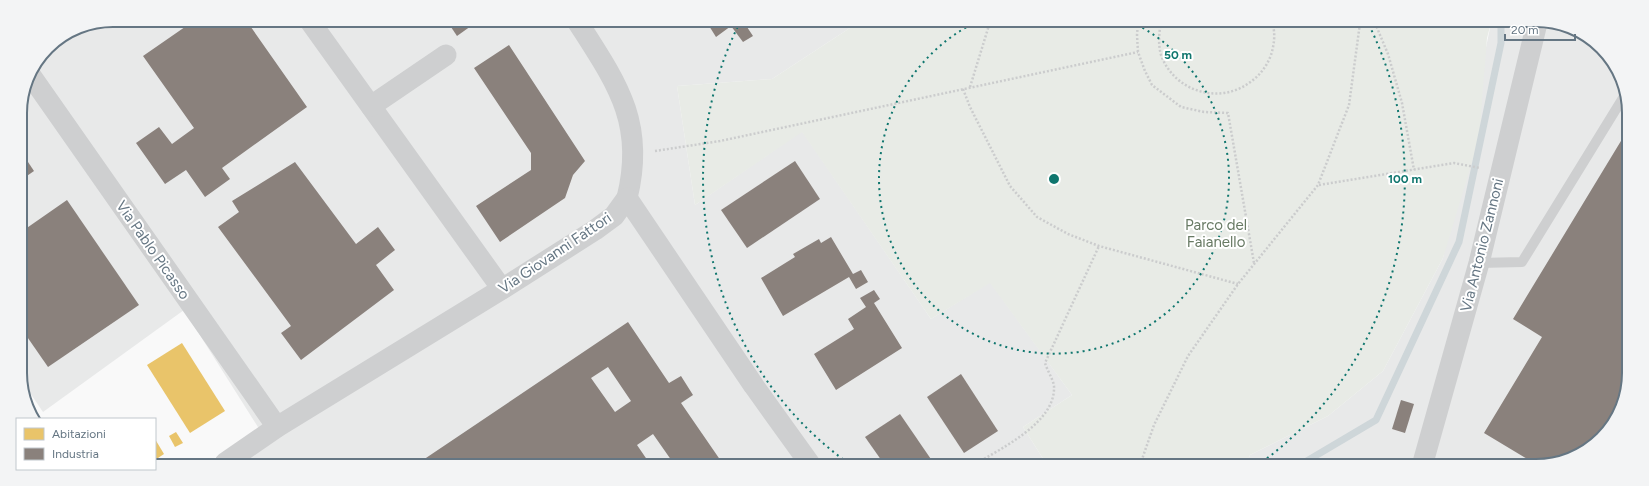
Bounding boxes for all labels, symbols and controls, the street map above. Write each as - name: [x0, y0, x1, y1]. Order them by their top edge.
- scale bar: [1505, 16, 1575, 42]
- text: 20 m: [1511, 23, 1539, 37]
- text: 50 m: [1164, 48, 1192, 62]
- centre of rings: [1047, 172, 1061, 186]
- text: 100 m: [1388, 172, 1422, 186]
- street label: Via Antonio Zannoni: [1457, 176, 1507, 314]
- street label: Via Pablo Picasso: [112, 197, 194, 303]
- street label: Via Giovanni Fattori: [495, 209, 615, 297]
- park label: Parco del Faianello: [1185, 216, 1247, 251]
- legend: [16, 418, 156, 470]
- text: Abitazioni: [52, 427, 106, 441]
- text: Industria: [52, 447, 99, 461]

